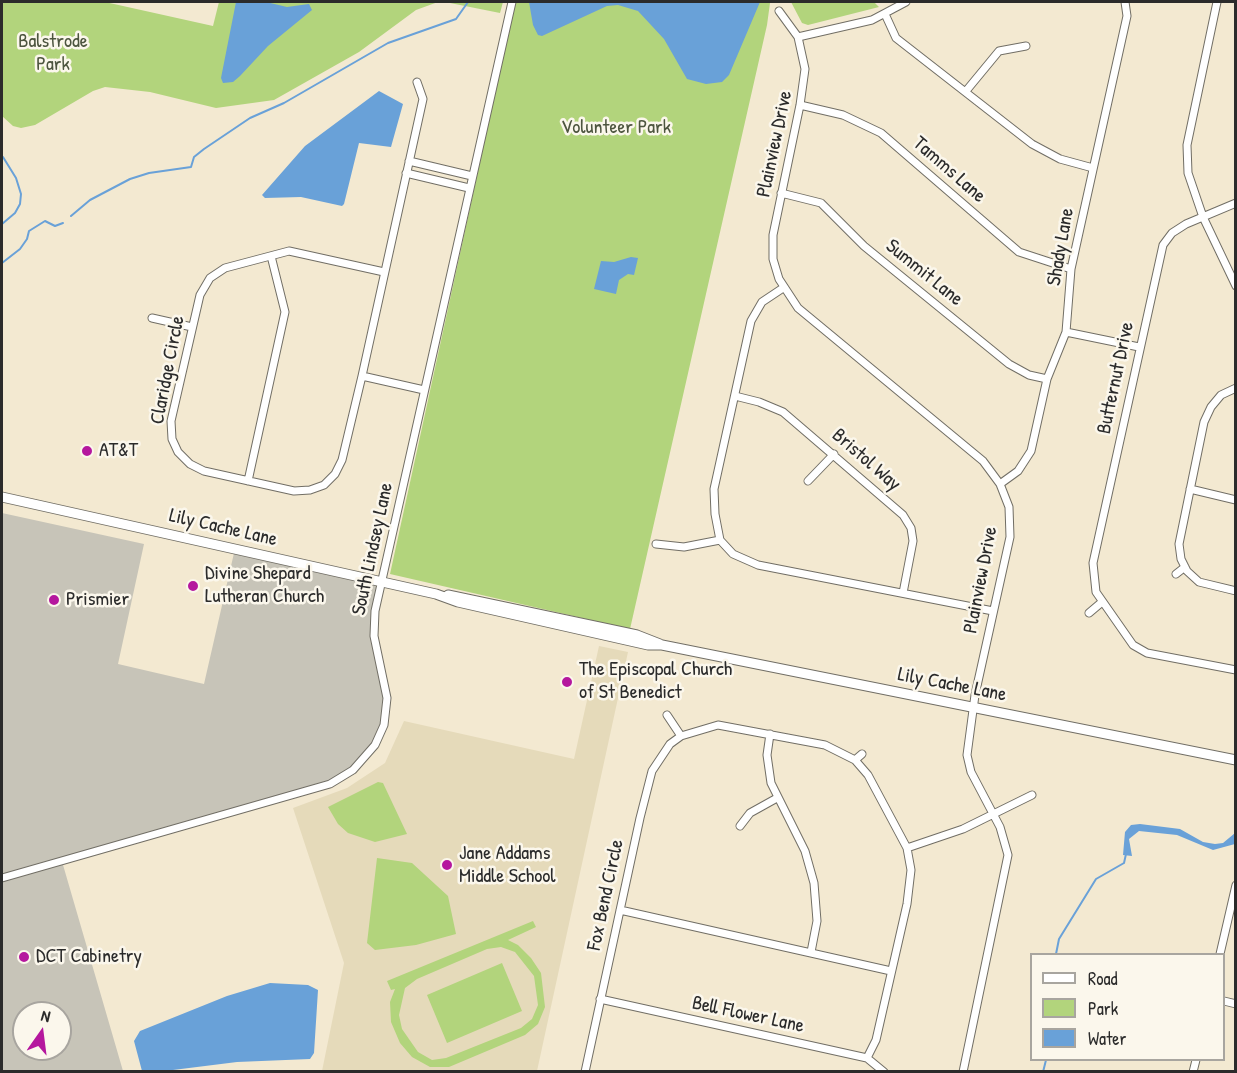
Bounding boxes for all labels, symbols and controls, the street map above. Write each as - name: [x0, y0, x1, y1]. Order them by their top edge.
- park label: Balstrode Park: [18, 30, 88, 77]
- street label: Plainview Drive: [752, 89, 798, 199]
- park label: Volunteer Park: [561, 116, 671, 140]
- street label: Tamms Lane: [908, 132, 990, 208]
- street label: Shady Lane: [1042, 206, 1080, 288]
- street label: Summit Lane: [880, 235, 968, 311]
- street label: Claridge Circle: [146, 314, 190, 426]
- street label: Butternut Drive: [1092, 320, 1140, 436]
- street label: Bristol Way: [827, 424, 905, 496]
- place label: AT&T: [99, 439, 138, 463]
- marker: AT&T: [80, 444, 94, 458]
- street label: South Lindsey Lane: [347, 481, 399, 617]
- street label: Lily Cache Lane: [167, 504, 279, 552]
- street label: Plainview Drive: [959, 525, 1003, 635]
- place label: Divine Shepard Lutheran Church: [205, 562, 324, 609]
- marker: Divine Shepard Lutheran Church: [186, 579, 200, 593]
- place label: Prismier: [66, 588, 129, 612]
- marker: Prismier: [47, 593, 61, 607]
- place label: The Episcopal Church of St Benedict: [579, 658, 732, 705]
- street label: Lily Cache Lane: [896, 663, 1008, 707]
- marker: The Episcopal Church of St Benedict: [560, 675, 574, 689]
- street label: Fox Bend Circle: [583, 837, 629, 953]
- place label: Jane Addams Middle School: [459, 842, 556, 889]
- marker: Jane Addams Middle School: [440, 858, 454, 872]
- place label: DCT Cabinetry: [36, 945, 142, 969]
- marker: DCT Cabinetry: [17, 950, 31, 964]
- legend: [1030, 953, 1225, 1061]
- text: Road: [1088, 966, 1118, 991]
- street label: Bell Flower Lane: [690, 991, 806, 1039]
- text: Park: [1088, 996, 1118, 1021]
- north arrow: [12, 1001, 72, 1061]
- text: N: [39, 1004, 53, 1027]
- text: Water: [1088, 1026, 1126, 1051]

